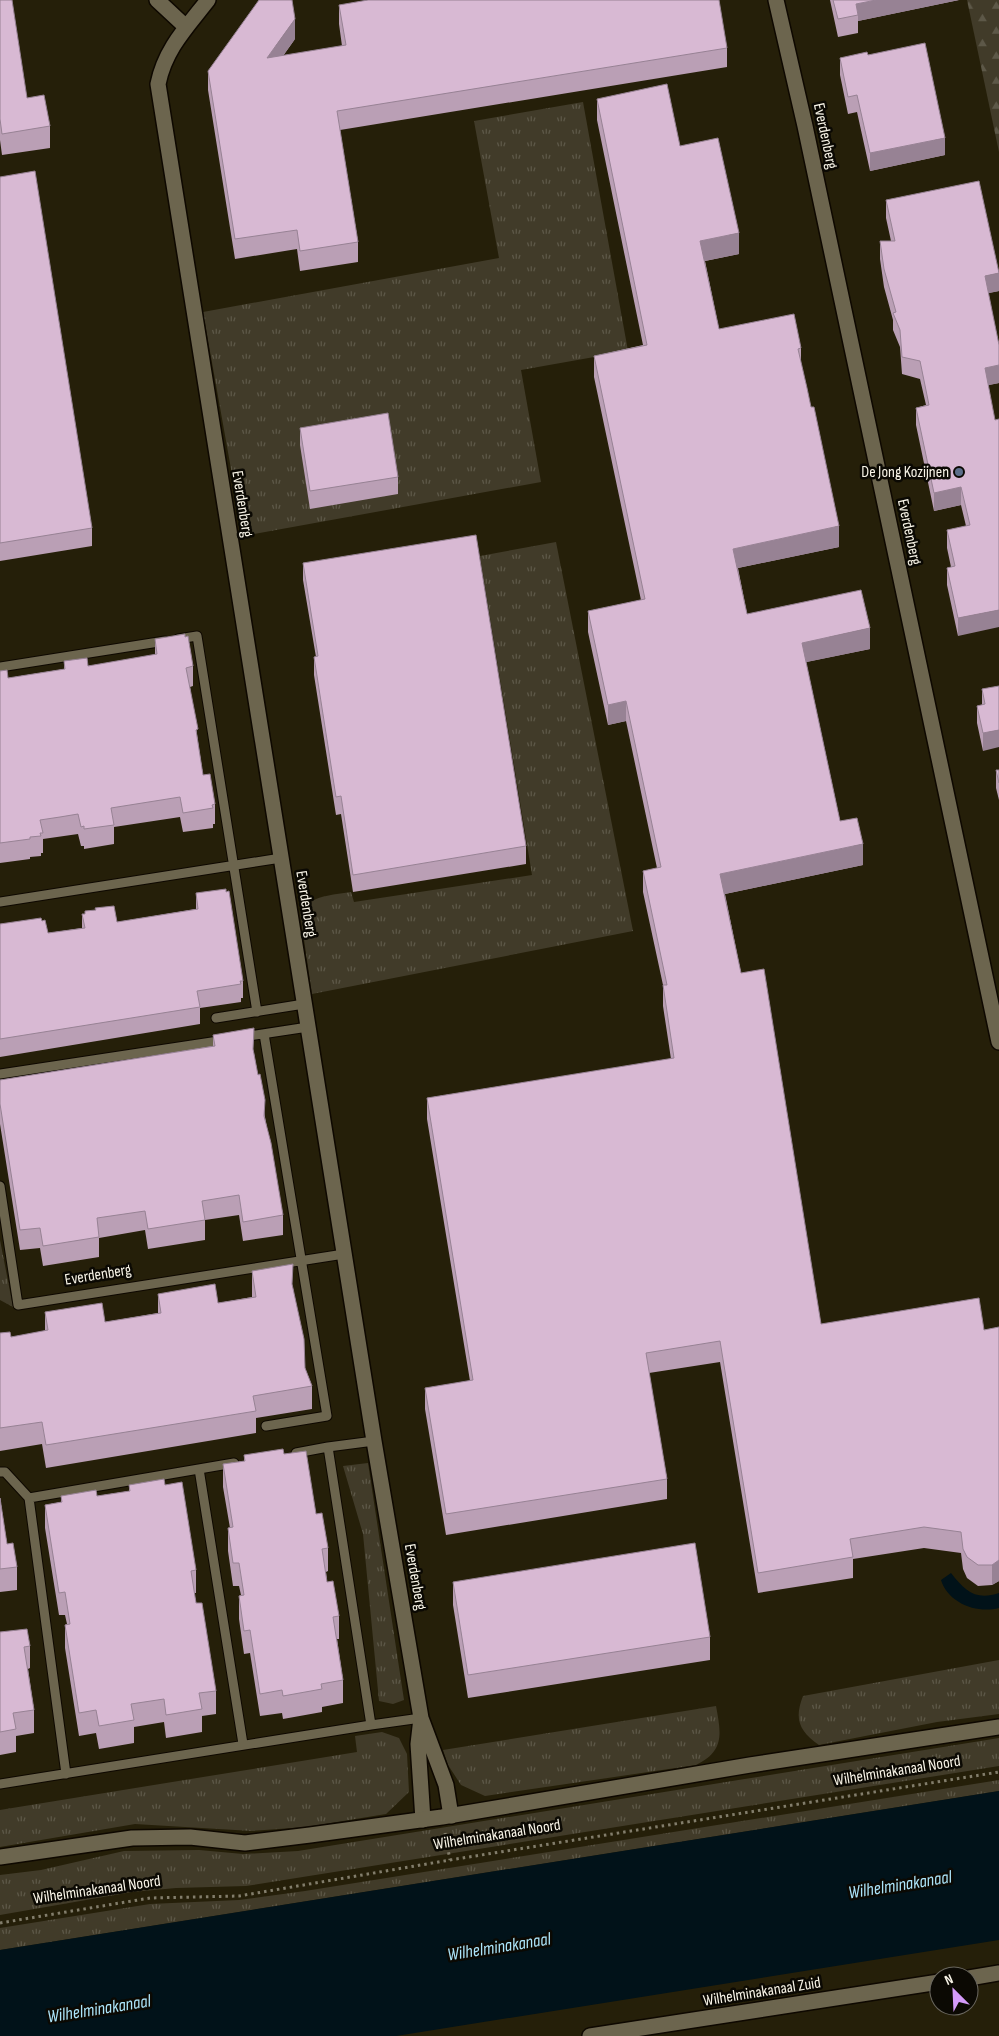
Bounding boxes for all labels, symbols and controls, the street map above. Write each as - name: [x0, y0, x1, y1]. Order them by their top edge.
- street label: Everdenberg: [809, 101, 841, 171]
- place label: De Jong Kozijnen: [861, 463, 949, 482]
- marker: De Jong Kozijnen: [953, 466, 965, 478]
- street label: Everdenberg: [227, 469, 257, 539]
- street label: Everdenberg: [893, 497, 925, 567]
- street label: Everdenberg: [291, 869, 321, 939]
- street label: Everdenberg: [63, 1260, 133, 1290]
- street label: Everdenberg: [400, 1542, 430, 1612]
- street label: Wilhelminakanaal Noord: [832, 1752, 962, 1790]
- street label: Wilhelminakanaal Noord: [432, 1816, 562, 1854]
- water label: Wilhelminakanaal: [847, 1866, 954, 1904]
- street label: Wilhelminakanaal Noord: [32, 1872, 162, 1908]
- water label: Wilhelminakanaal: [446, 1928, 553, 1966]
- north arrow: [929, 1966, 979, 2016]
- text: N: [942, 1970, 956, 1989]
- street label: Wilhelminakanaal Zuid: [702, 1973, 822, 2011]
- water label: Wilhelminakanaal: [46, 1990, 153, 2028]

